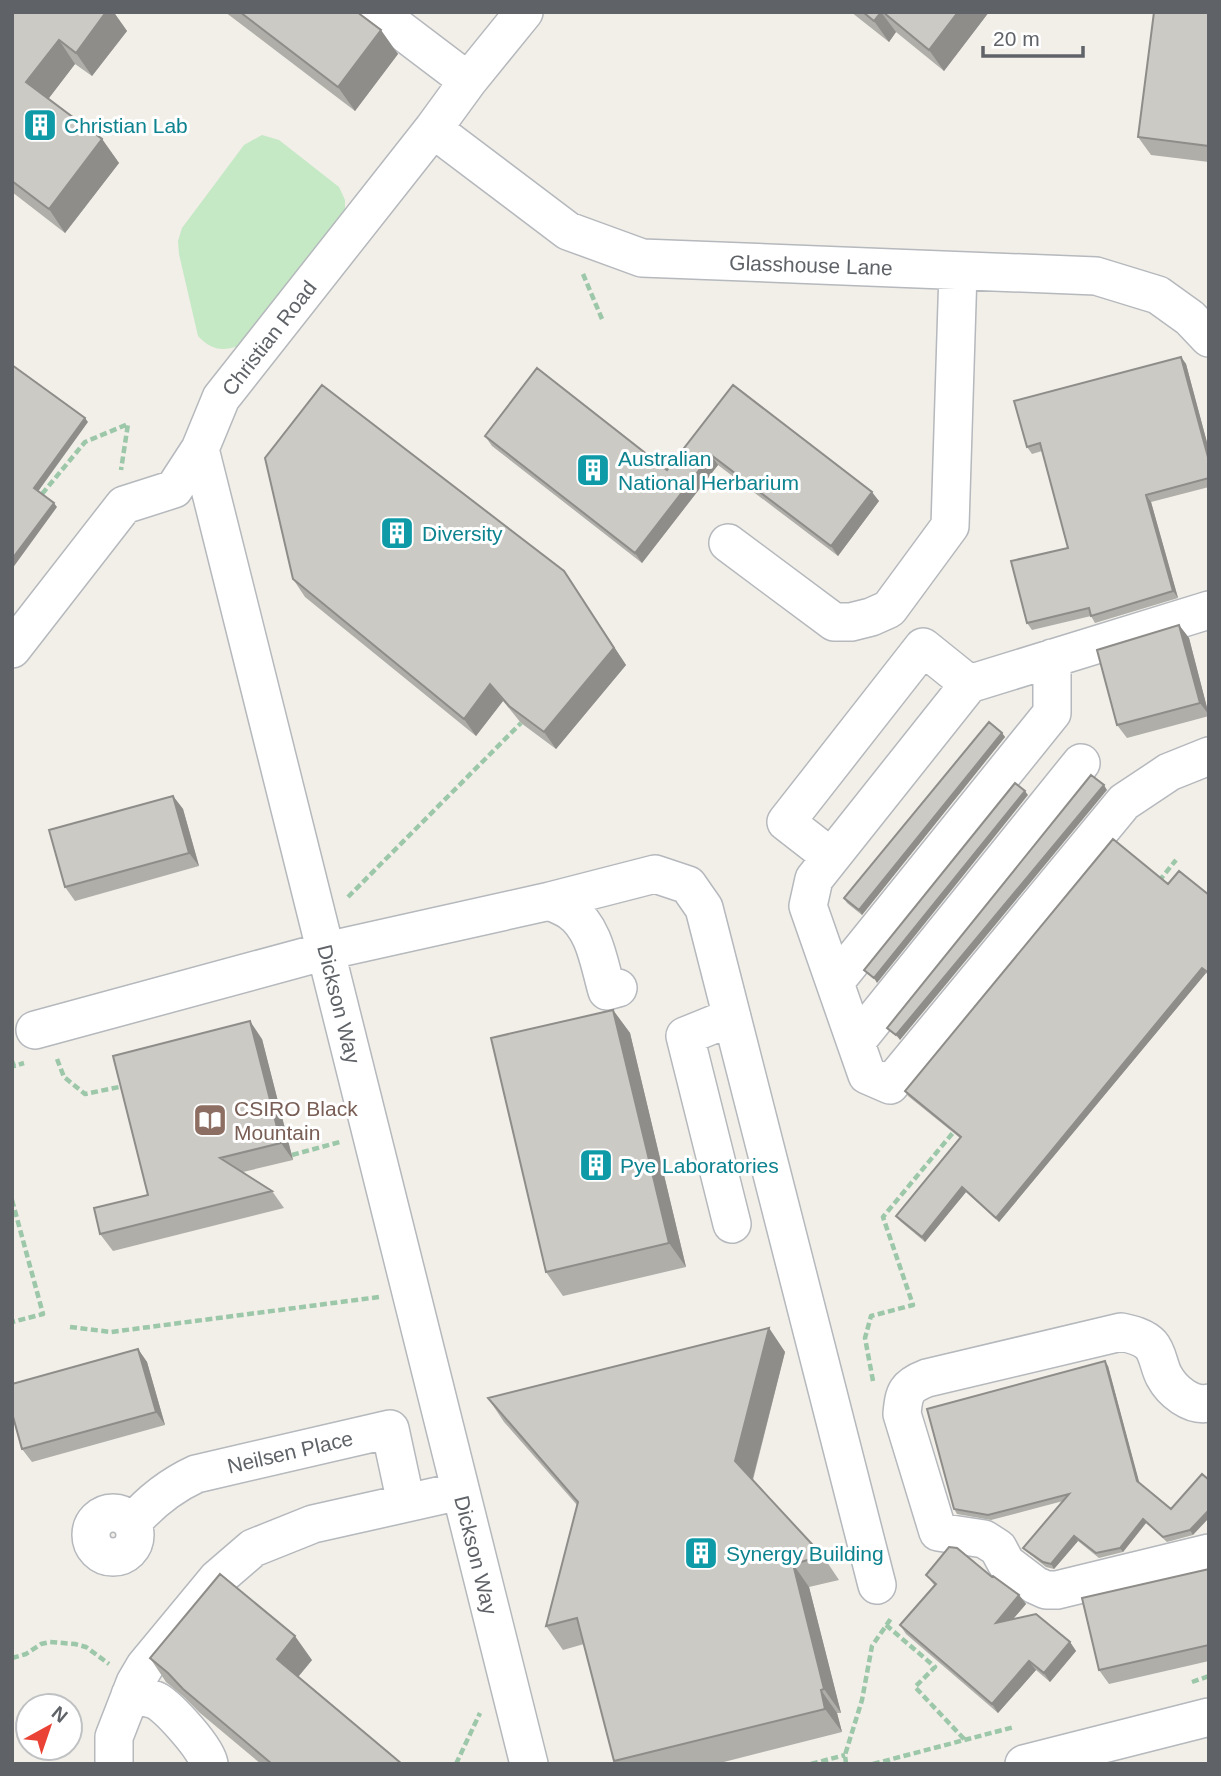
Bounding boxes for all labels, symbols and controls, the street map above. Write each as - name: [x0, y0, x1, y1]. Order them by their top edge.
- scale bar: [983, 14, 1083, 58]
- text: 20 m: [993, 27, 1040, 50]
- building icon: Christian Lab: [21, 106, 59, 144]
- place label: Christian Lab: [64, 114, 188, 137]
- street label: Glasshouse Lane: [729, 251, 893, 279]
- street label: Christian Road: [217, 276, 321, 400]
- place label: Australian National Herbarium: [618, 447, 799, 494]
- building icon: Australian National Herbarium: [574, 451, 612, 489]
- building icon: Diversity: [378, 514, 416, 552]
- place label: Diversity: [422, 522, 503, 545]
- street label: Dickson Way: [313, 942, 365, 1066]
- place label: CSIRO Black Mountain: [234, 1097, 358, 1144]
- library icon: CSIRO Black Mountain: [191, 1101, 229, 1139]
- building icon: Pye Laboratories: [577, 1146, 615, 1184]
- place label: Pye Laboratories: [620, 1154, 779, 1177]
- street label: Neilsen Place: [225, 1426, 355, 1478]
- street label: Dickson Way: [450, 1493, 502, 1617]
- building icon: Synergy Building: [682, 1534, 720, 1572]
- place label: Synergy Building: [726, 1542, 884, 1565]
- north arrow: [14, 1692, 84, 1762]
- text: N: [48, 1702, 72, 1727]

